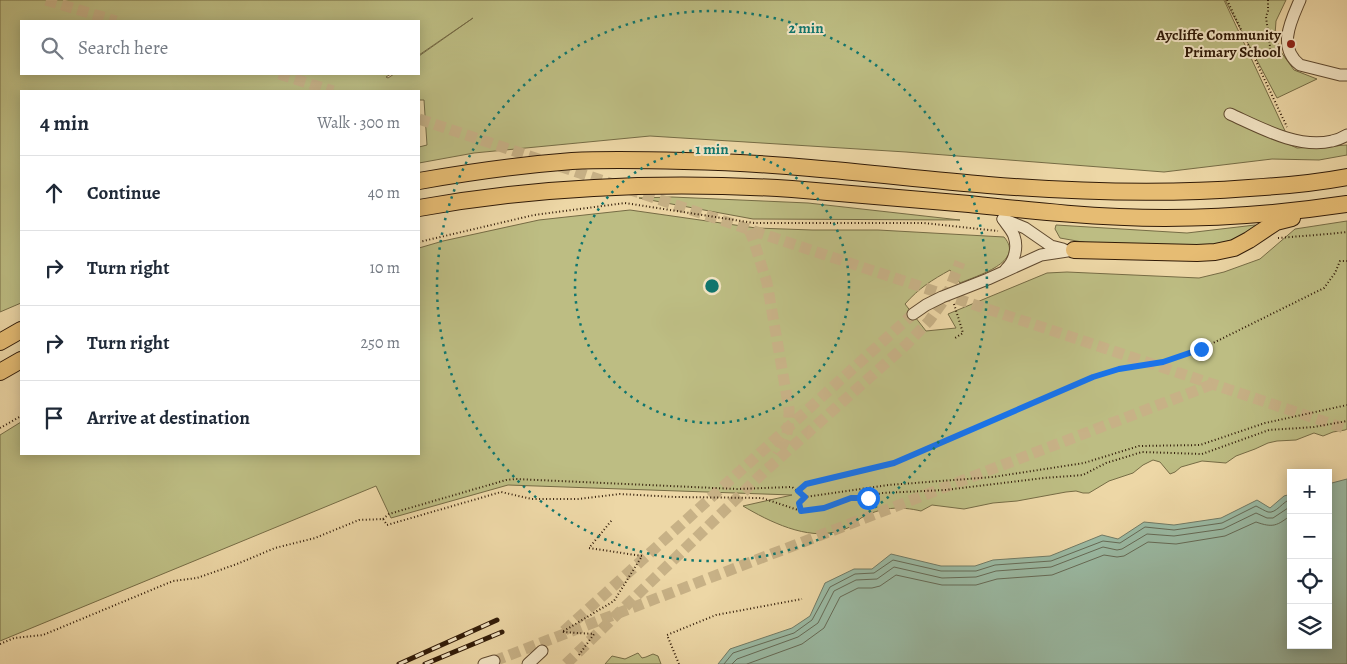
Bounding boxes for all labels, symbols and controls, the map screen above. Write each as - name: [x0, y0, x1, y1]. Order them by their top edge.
- text: 2 min: [788, 18, 824, 38]
- search box: [20, 20, 420, 75]
- place label: Aycliffe Community Primary School: [1155, 25, 1282, 62]
- icon: search: [38, 34, 66, 62]
- text: Search here: [78, 35, 168, 61]
- marker: Aycliffe Community Primary School: [1285, 38, 1297, 50]
- text: 4 min: [40, 109, 89, 137]
- text: Walk · 300 m: [317, 112, 400, 134]
- text: 1 min: [695, 139, 729, 159]
- icon: ahead: [40, 179, 68, 207]
- text: Continue: [87, 180, 161, 206]
- text: 40 m: [368, 182, 400, 204]
- icon: right: [40, 254, 68, 282]
- text: Turn right: [87, 255, 169, 281]
- text: 10 m: [370, 257, 400, 279]
- centre of rings: [703, 277, 721, 295]
- icon: right: [40, 329, 68, 357]
- text: Turn right: [87, 330, 169, 356]
- text: 250 m: [361, 332, 400, 354]
- route end: [1190, 338, 1213, 361]
- icon: arrive: [40, 404, 68, 432]
- text: Arrive at destination: [87, 405, 250, 431]
- map controls: [1287, 469, 1332, 649]
- button: +: [1287, 469, 1332, 514]
- route start: [857, 487, 880, 510]
- button: −: [1287, 514, 1332, 559]
- button: locate: [1287, 559, 1332, 604]
- button: layers: [1287, 604, 1332, 649]

